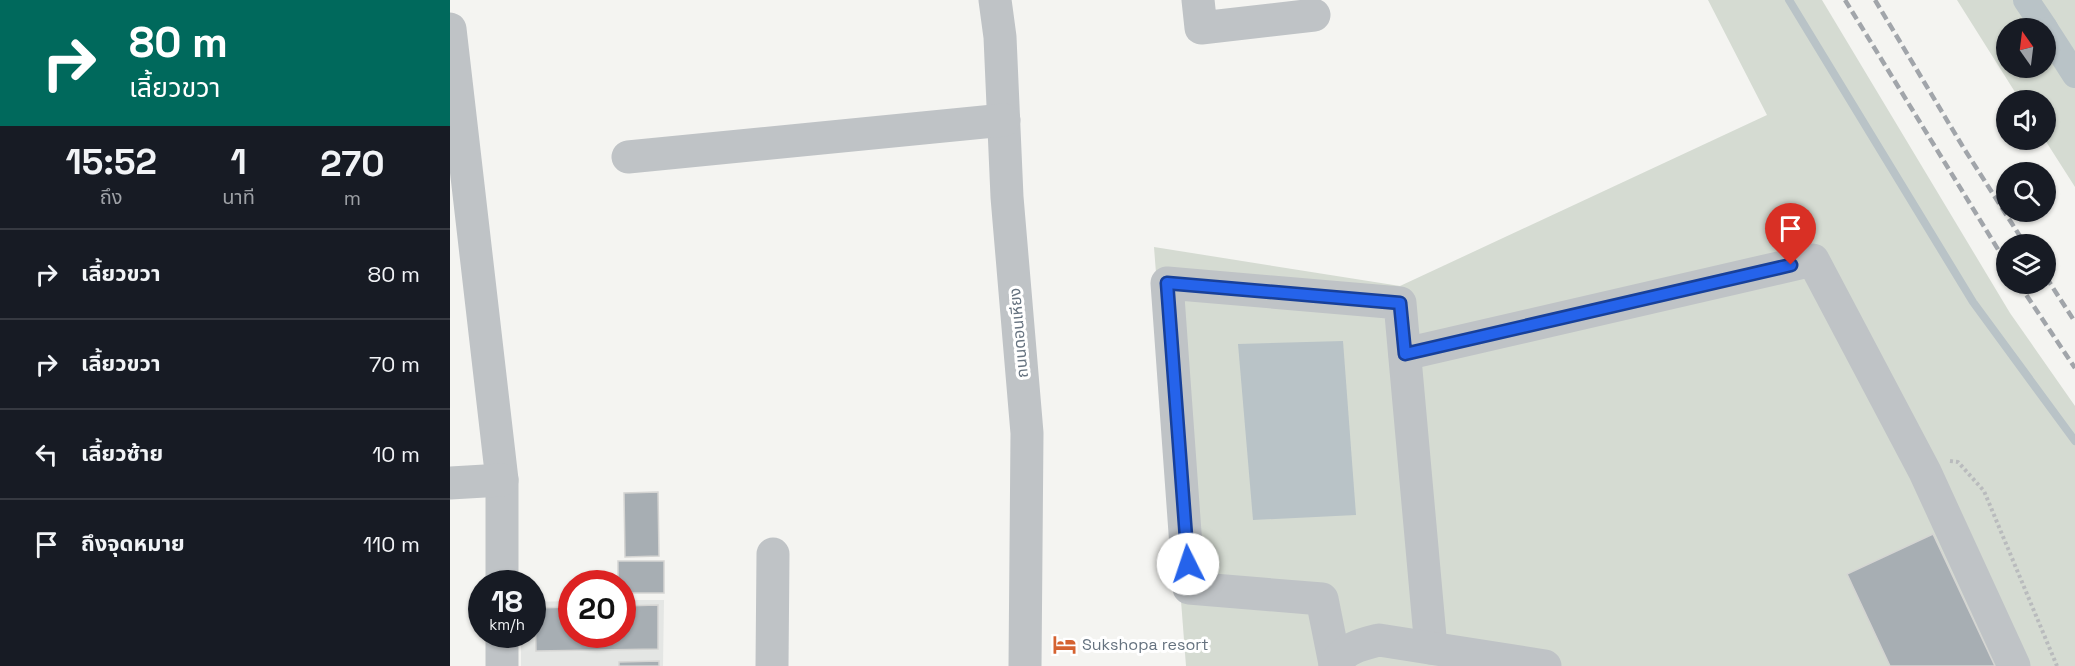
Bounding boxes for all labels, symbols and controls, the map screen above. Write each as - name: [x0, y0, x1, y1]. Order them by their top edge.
- text: 80 m: [129, 16, 228, 69]
- north arrow: [1996, 18, 2056, 78]
- map controls: [1996, 18, 2056, 294]
- icon: right: [30, 24, 108, 102]
- text: เลี้ยวขวา: [129, 70, 220, 105]
- button: sound: [1996, 90, 2056, 150]
- text: 15:52: [65, 139, 157, 185]
- text: 1: [230, 139, 247, 185]
- text: 270: [320, 141, 384, 187]
- button: search: [1996, 162, 2056, 222]
- text: ถึง: [100, 184, 123, 210]
- text: นาที: [222, 184, 255, 210]
- text: m: [344, 185, 361, 211]
- pin: [1765, 203, 1816, 265]
- icon: arrive: [1774, 212, 1807, 245]
- button: layers: [1996, 234, 2056, 294]
- icon: right: [30, 258, 63, 291]
- text: เลี้ยวขวา: [81, 259, 161, 287]
- text: 80 m: [368, 260, 420, 288]
- street label: ถนนดอนเหียง: [1004, 287, 1033, 379]
- icon: right: [30, 348, 63, 381]
- text: เลี้ยวขวา: [81, 349, 161, 377]
- text: 70 m: [369, 350, 420, 378]
- icon: left: [30, 438, 63, 471]
- text: เลี้ยวซ้าย: [81, 439, 163, 467]
- text: 10 m: [372, 440, 420, 468]
- icon: arrive: [30, 528, 63, 561]
- text: ถึงจุดหมาย: [81, 529, 185, 557]
- text: 110 m: [363, 530, 420, 558]
- position arrow: [1156, 532, 1220, 596]
- speed limit sign: 20: [558, 570, 636, 648]
- text: 18: [491, 582, 523, 621]
- text: km/h: [489, 615, 525, 634]
- hotel icon: Sukshopa resort: [1051, 631, 1077, 657]
- place label: Sukshopa resort: [1082, 634, 1209, 655]

